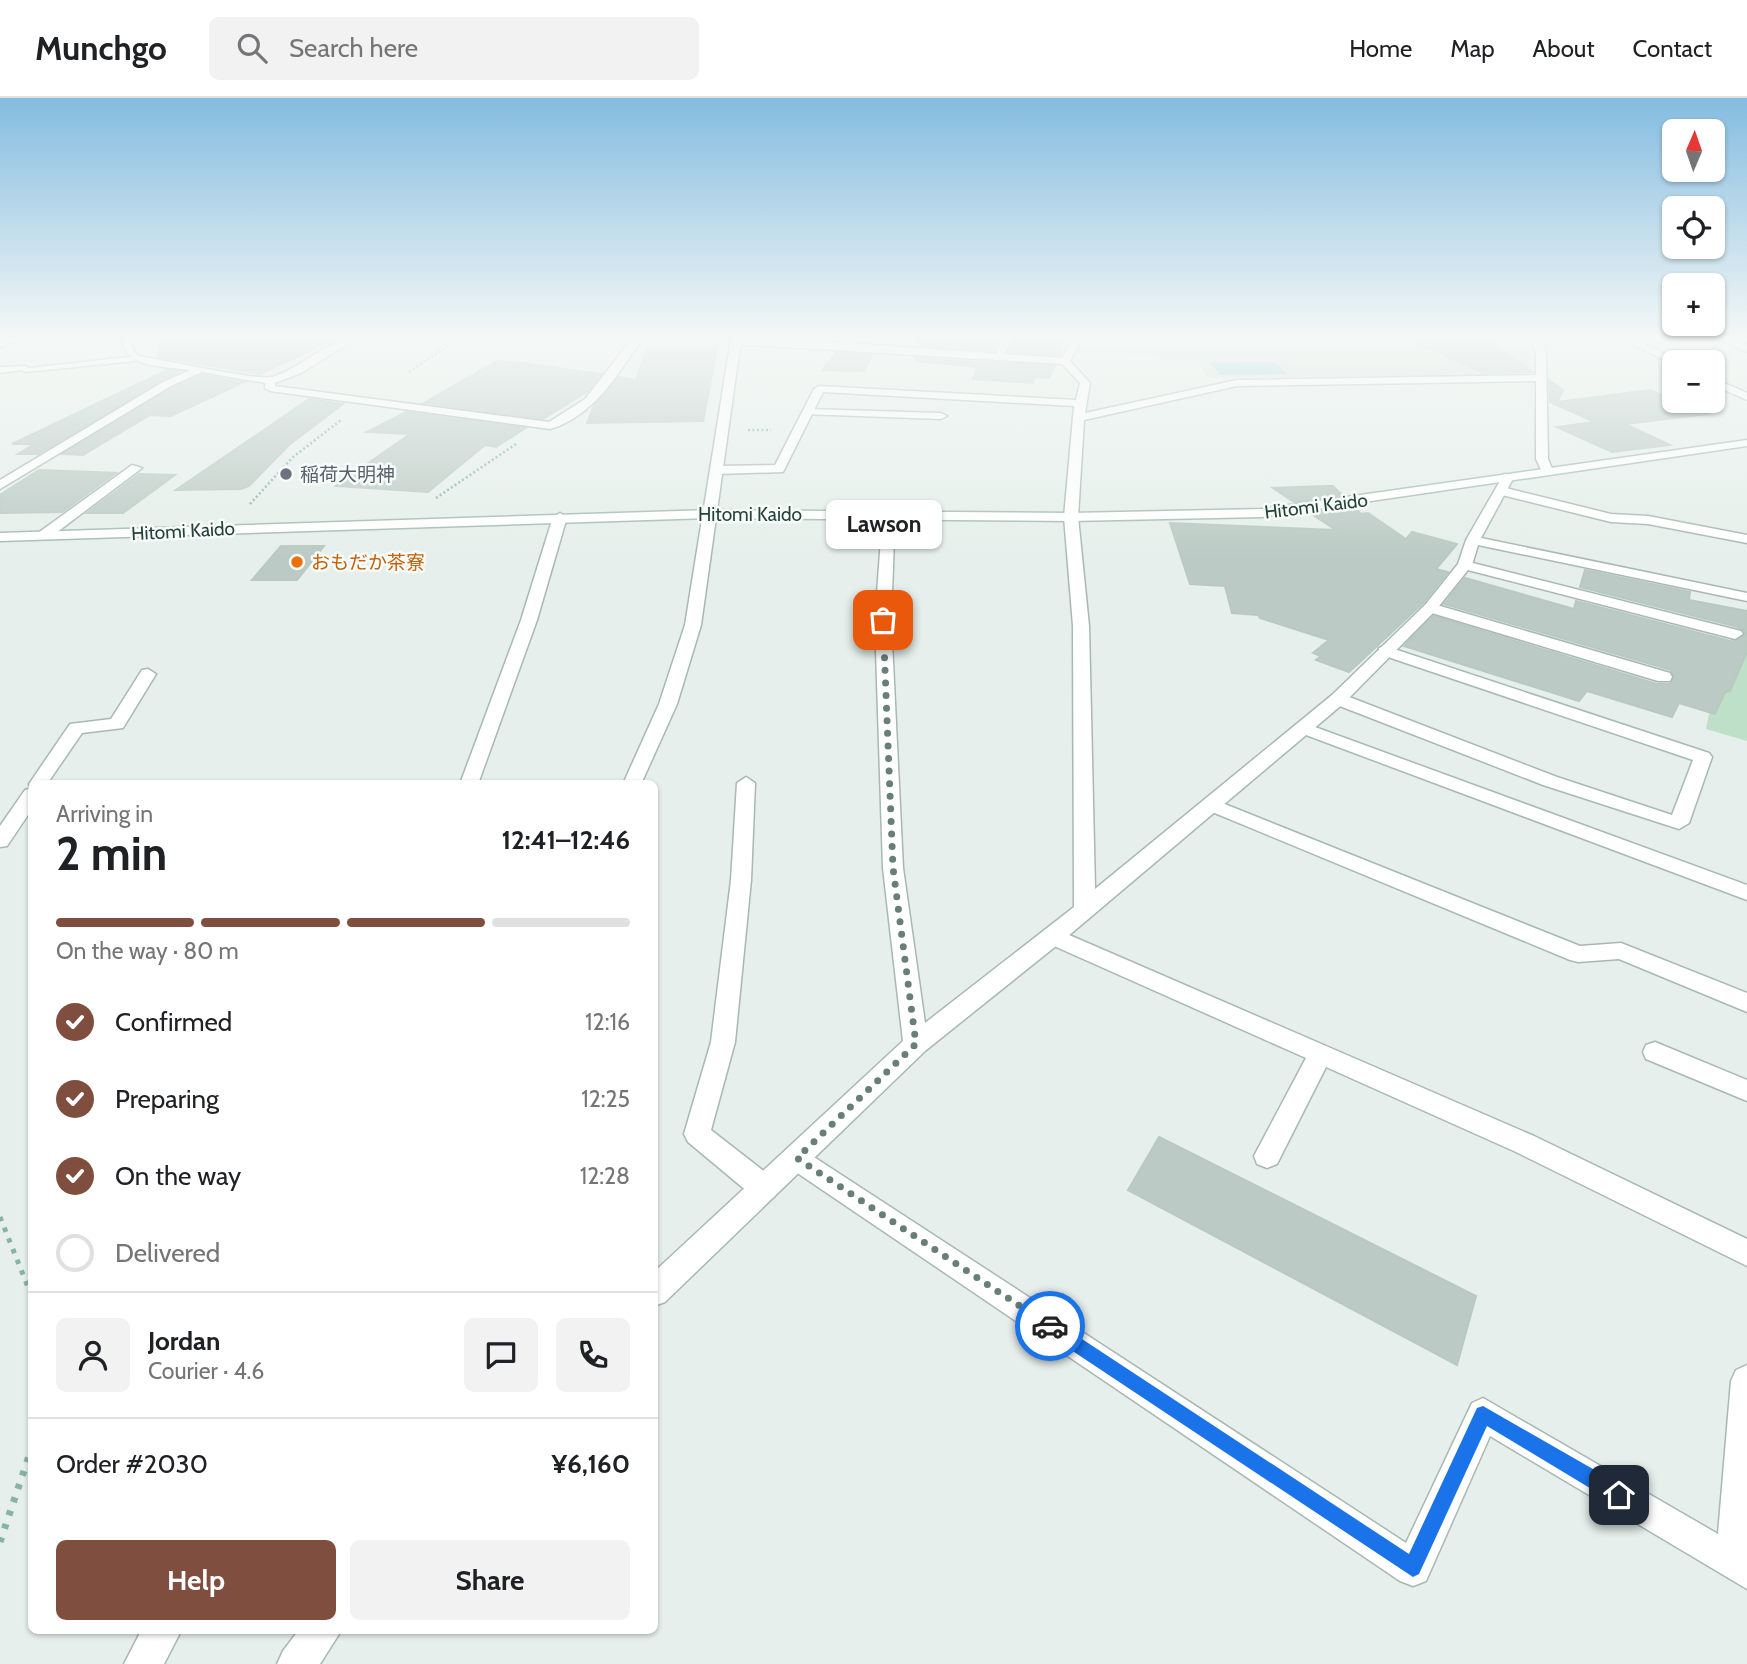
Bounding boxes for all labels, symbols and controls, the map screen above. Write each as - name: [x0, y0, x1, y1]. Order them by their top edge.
- search box: [209, 17, 699, 80]
- text: Munchgo: [35, 28, 167, 68]
- icon: search: [233, 29, 271, 67]
- text: Search here: [289, 32, 418, 64]
- text: Home: [1349, 34, 1412, 63]
- text: Map: [1450, 34, 1495, 63]
- text: About: [1533, 34, 1595, 63]
- text: Contact: [1633, 34, 1712, 63]
- north arrow: [1662, 119, 1726, 182]
- map controls: [1662, 119, 1725, 413]
- button: locate: [1662, 196, 1725, 259]
- button: +: [1662, 273, 1725, 336]
- button: −: [1662, 350, 1725, 413]
- place label: 稲荷大明神: [300, 463, 395, 486]
- marker: 稲荷大明神: [278, 466, 294, 482]
- street label: Hitomi Kaido: [1263, 488, 1369, 524]
- callout: Lawson: [825, 501, 941, 550]
- street label: Hitomi Kaido: [698, 503, 802, 526]
- text: Lawson: [847, 510, 921, 538]
- street label: Hitomi Kaido: [131, 517, 235, 545]
- place label: おもだか茶寮: [311, 551, 425, 574]
- marker: おもだか茶寮: [289, 554, 305, 570]
- pin: [853, 590, 913, 650]
- icon: bag: [864, 601, 902, 639]
- text: Arriving in: [56, 800, 153, 828]
- text: 12:41–12:46: [501, 824, 630, 856]
- text: 2 min: [56, 826, 167, 882]
- text: On the way · 80 m: [56, 937, 239, 965]
- icon: check: [56, 1003, 94, 1041]
- text: Confirmed: [115, 1006, 232, 1038]
- text: 12:16: [585, 1008, 630, 1036]
- icon: check: [56, 1080, 94, 1118]
- text: Preparing: [115, 1083, 219, 1115]
- text: 12:25: [581, 1085, 630, 1113]
- icon: check: [56, 1157, 94, 1195]
- text: On the way: [115, 1160, 241, 1192]
- text: 12:28: [580, 1162, 630, 1190]
- text: Delivered: [115, 1237, 220, 1269]
- courier: [1015, 1291, 1085, 1361]
- icon: car: [1031, 1307, 1069, 1345]
- button: person: [56, 1318, 130, 1392]
- button: chat: [464, 1318, 538, 1392]
- button: phone: [556, 1318, 630, 1392]
- text: Jordan: [148, 1325, 220, 1357]
- text: Courier · 4.6: [148, 1357, 264, 1385]
- text: Order #2030: [56, 1448, 208, 1480]
- text: ¥6,160: [552, 1448, 630, 1480]
- pin: [1589, 1465, 1649, 1525]
- icon: home: [1600, 1476, 1638, 1514]
- button: Help: [56, 1540, 336, 1620]
- button: Share: [350, 1540, 630, 1620]

